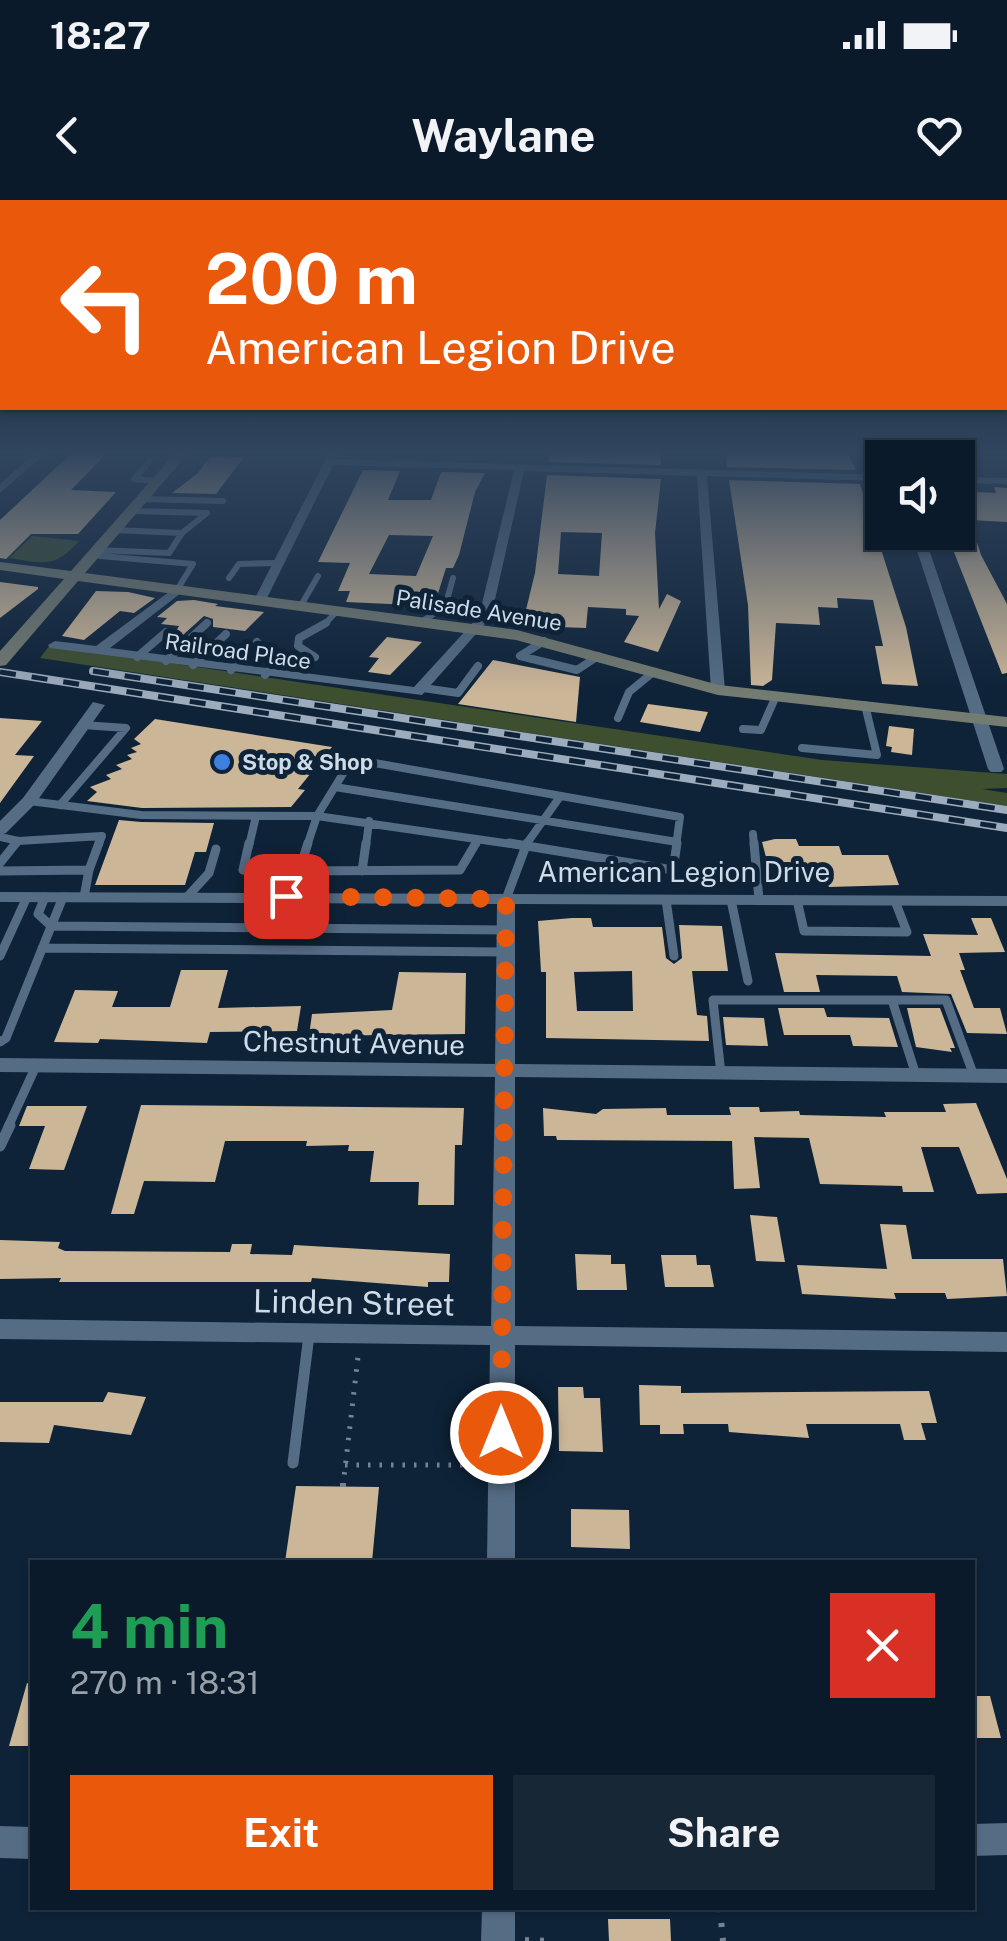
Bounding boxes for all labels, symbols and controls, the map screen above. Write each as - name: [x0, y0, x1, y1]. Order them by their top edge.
- text: 18:27: [50, 13, 151, 58]
- icon: back: [40, 108, 95, 163]
- icon: heart: [912, 108, 967, 163]
- text: Waylane: [412, 109, 595, 162]
- text: 200 m: [205, 237, 418, 320]
- icon: left: [40, 240, 170, 370]
- text: American Legion Drive: [205, 321, 676, 374]
- map controls: [865, 440, 975, 550]
- button: sound: [865, 440, 975, 550]
- street label: Palisade Avenue: [394, 584, 564, 636]
- street label: Railroad Place: [163, 628, 313, 674]
- place label: Stop & Shop: [242, 749, 373, 775]
- marker: Stop & Shop: [211, 751, 233, 773]
- pin: [244, 854, 329, 939]
- street label: American Legion Drive: [538, 855, 830, 888]
- icon: arrive: [259, 869, 314, 924]
- street label: Chestnut Avenue: [243, 1024, 465, 1061]
- street label: Linden Street: [253, 1282, 455, 1323]
- position arrow: [449, 1381, 553, 1485]
- text: 4 min: [70, 1591, 228, 1662]
- button: close: [830, 1593, 935, 1698]
- text: 270 m · 18:31: [70, 1664, 260, 1701]
- button: Exit: [70, 1775, 493, 1890]
- button: Share: [513, 1775, 935, 1890]

